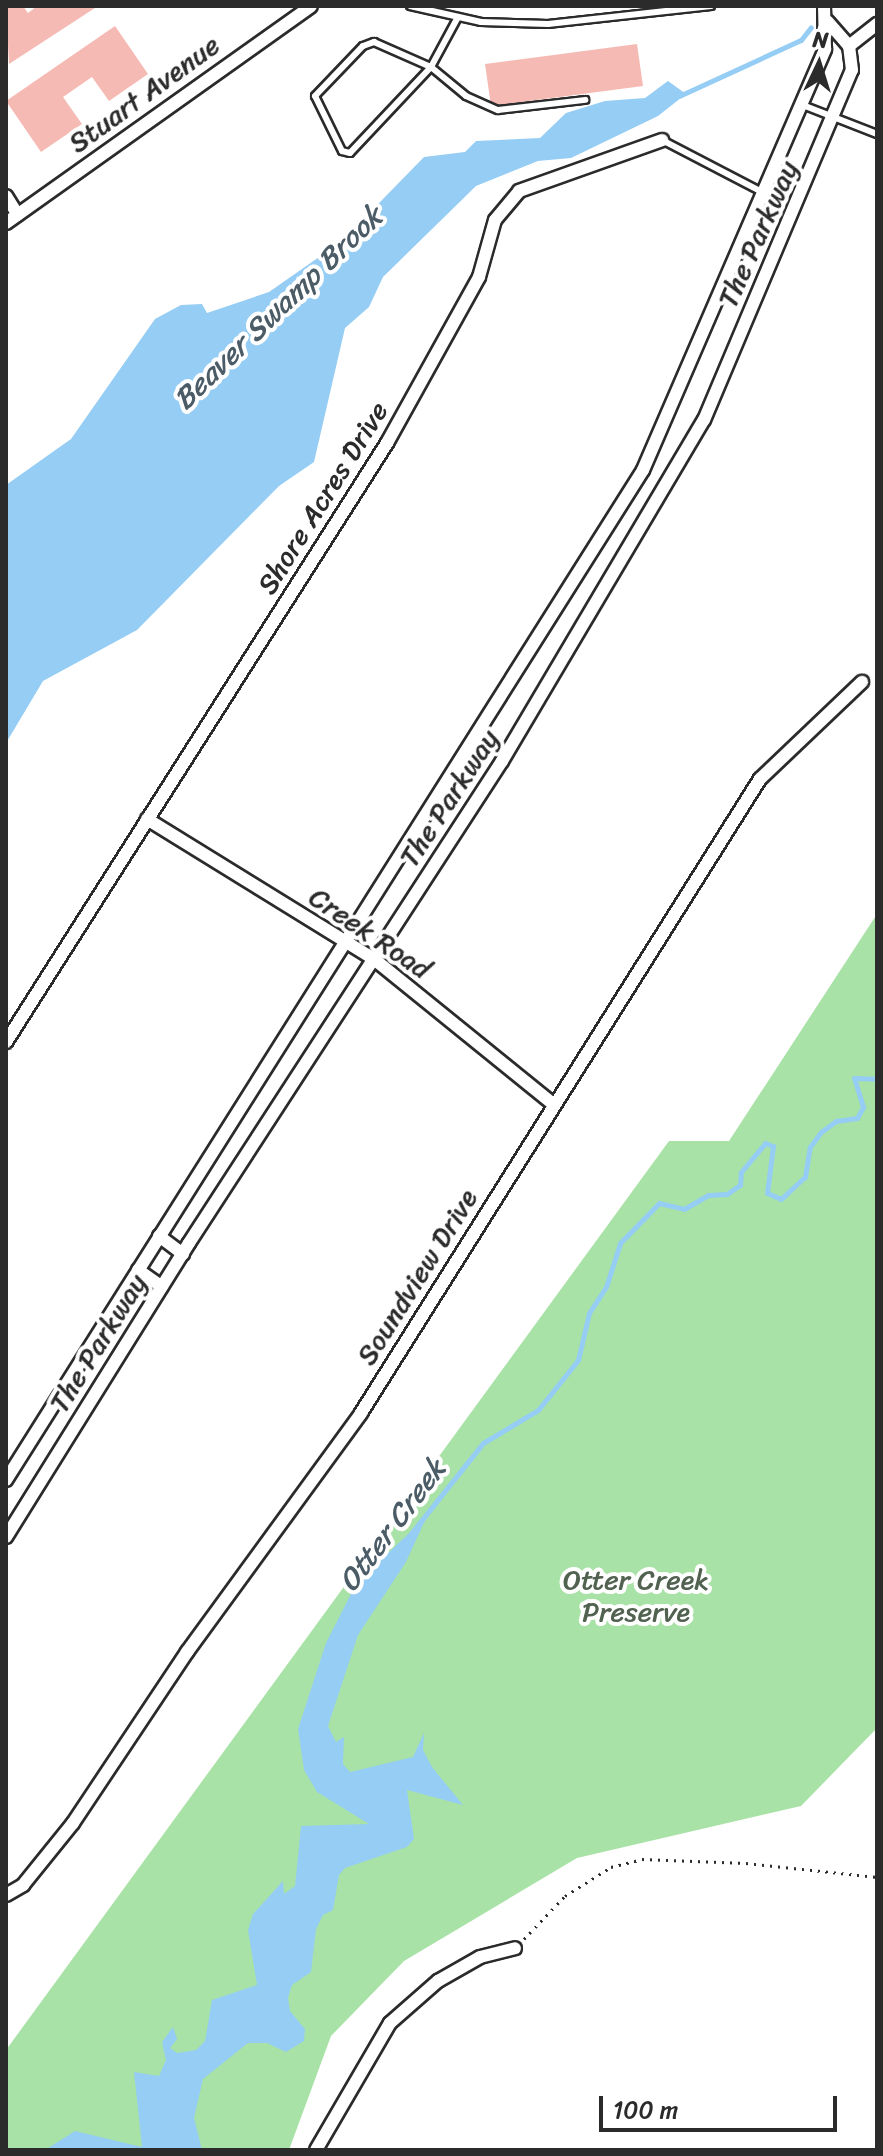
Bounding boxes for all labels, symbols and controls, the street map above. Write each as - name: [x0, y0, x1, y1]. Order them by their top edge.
- text: N: [812, 20, 830, 60]
- north arrow: [779, 24, 859, 104]
- street label: Stuart Avenue: [62, 28, 226, 160]
- street label: The Parkway: [711, 155, 805, 313]
- water label: Beaver Swamp Brook: [166, 199, 390, 417]
- street label: Shore Acres Drive: [250, 396, 396, 600]
- street label: The Parkway: [392, 723, 506, 873]
- street label: Creek Road: [303, 880, 437, 986]
- street label: Soundview Drive: [349, 1183, 485, 1371]
- street label: The Parkway: [42, 1267, 154, 1419]
- water label: Otter Creek: [330, 1451, 454, 1599]
- park label: Otter Creek Preserve: [562, 1563, 710, 1629]
- scale bar: [603, 2080, 841, 2130]
- text: 100 m: [613, 2089, 678, 2131]

